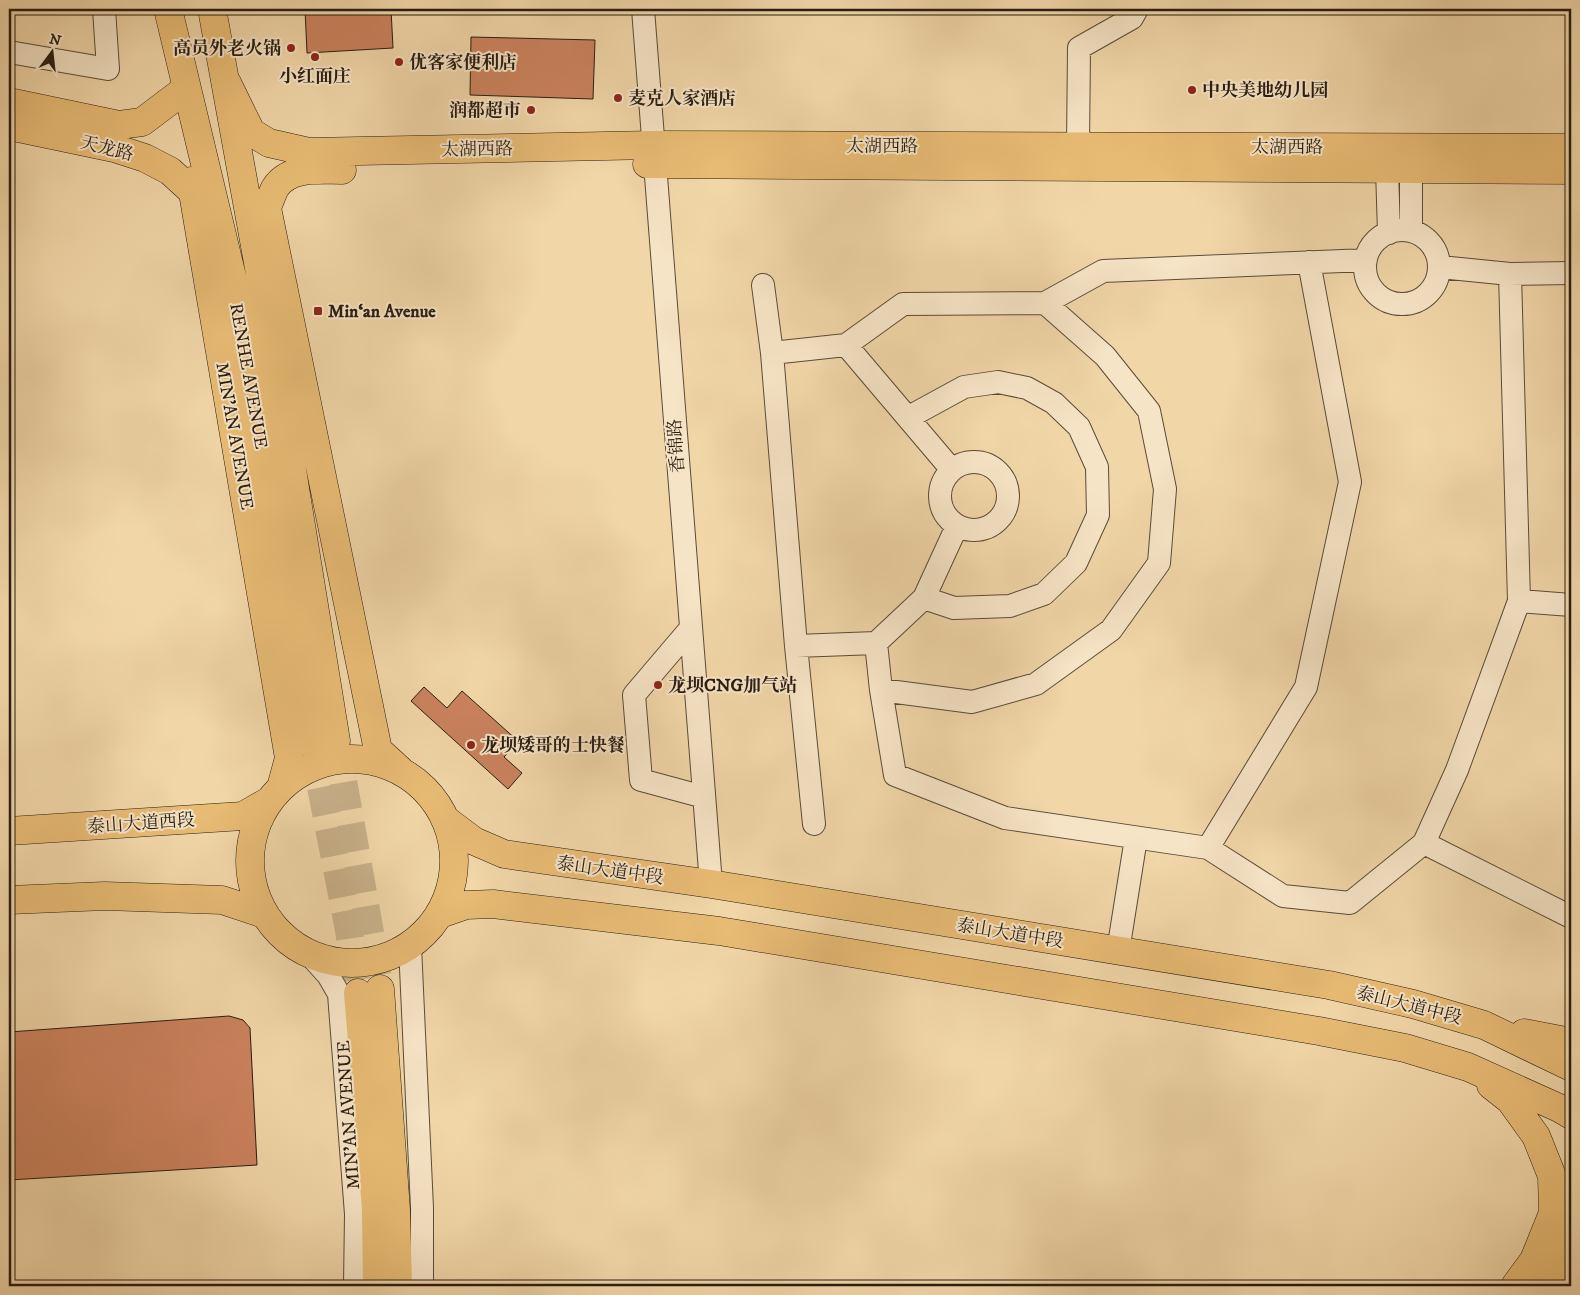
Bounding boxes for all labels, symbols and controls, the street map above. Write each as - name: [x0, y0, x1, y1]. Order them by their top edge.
- north arrow: [28, 28, 78, 78]
- text: N: [47, 30, 63, 51]
- place label: 高员外老火锅: [173, 38, 281, 60]
- marker: 高员外老火锅: [285, 42, 297, 54]
- marker: 小红面庄: [309, 51, 321, 63]
- place label: 优客家便利店: [409, 52, 517, 74]
- marker: 优客家便利店: [393, 56, 405, 68]
- place label: 小红面庄: [279, 66, 351, 88]
- place label: 中央美地幼儿园: [1202, 80, 1328, 102]
- marker: 中央美地幼儿园: [1186, 84, 1198, 96]
- place label: 麦克人家酒店: [628, 88, 736, 110]
- marker: 麦克人家酒店: [612, 92, 624, 104]
- place label: 润都超市: [449, 100, 521, 122]
- marker: 润都超市: [525, 104, 537, 116]
- street label: 天龙路: [78, 132, 136, 166]
- street label: 太湖西路: [846, 136, 918, 158]
- street label: 太湖西路: [1251, 137, 1323, 159]
- street label: 太湖西路: [441, 138, 513, 162]
- place label: Min‘an Avenue: [328, 301, 436, 323]
- street label: RENHE AVENUE: [224, 302, 272, 451]
- marker: Min‘an Avenue: [312, 305, 324, 317]
- street label: MIN'AN AVENUE: [210, 361, 258, 512]
- street label: 香锦路: [664, 418, 690, 474]
- place label: 龙坝CNG加气站: [668, 675, 797, 697]
- marker: 龙坝CNG加气站: [652, 679, 664, 691]
- place label: 龙坝矮哥的士快餐: [481, 735, 625, 757]
- marker: 龙坝矮哥的士快餐: [465, 739, 477, 751]
- street label: 泰山大道西段: [86, 809, 196, 839]
- street label: 泰山大道中段: [555, 853, 665, 889]
- street label: 泰山大道中段: [955, 915, 1065, 953]
- street label: 泰山大道中段: [1354, 982, 1464, 1030]
- street label: MIN'AN AVENUE: [333, 1039, 365, 1190]

